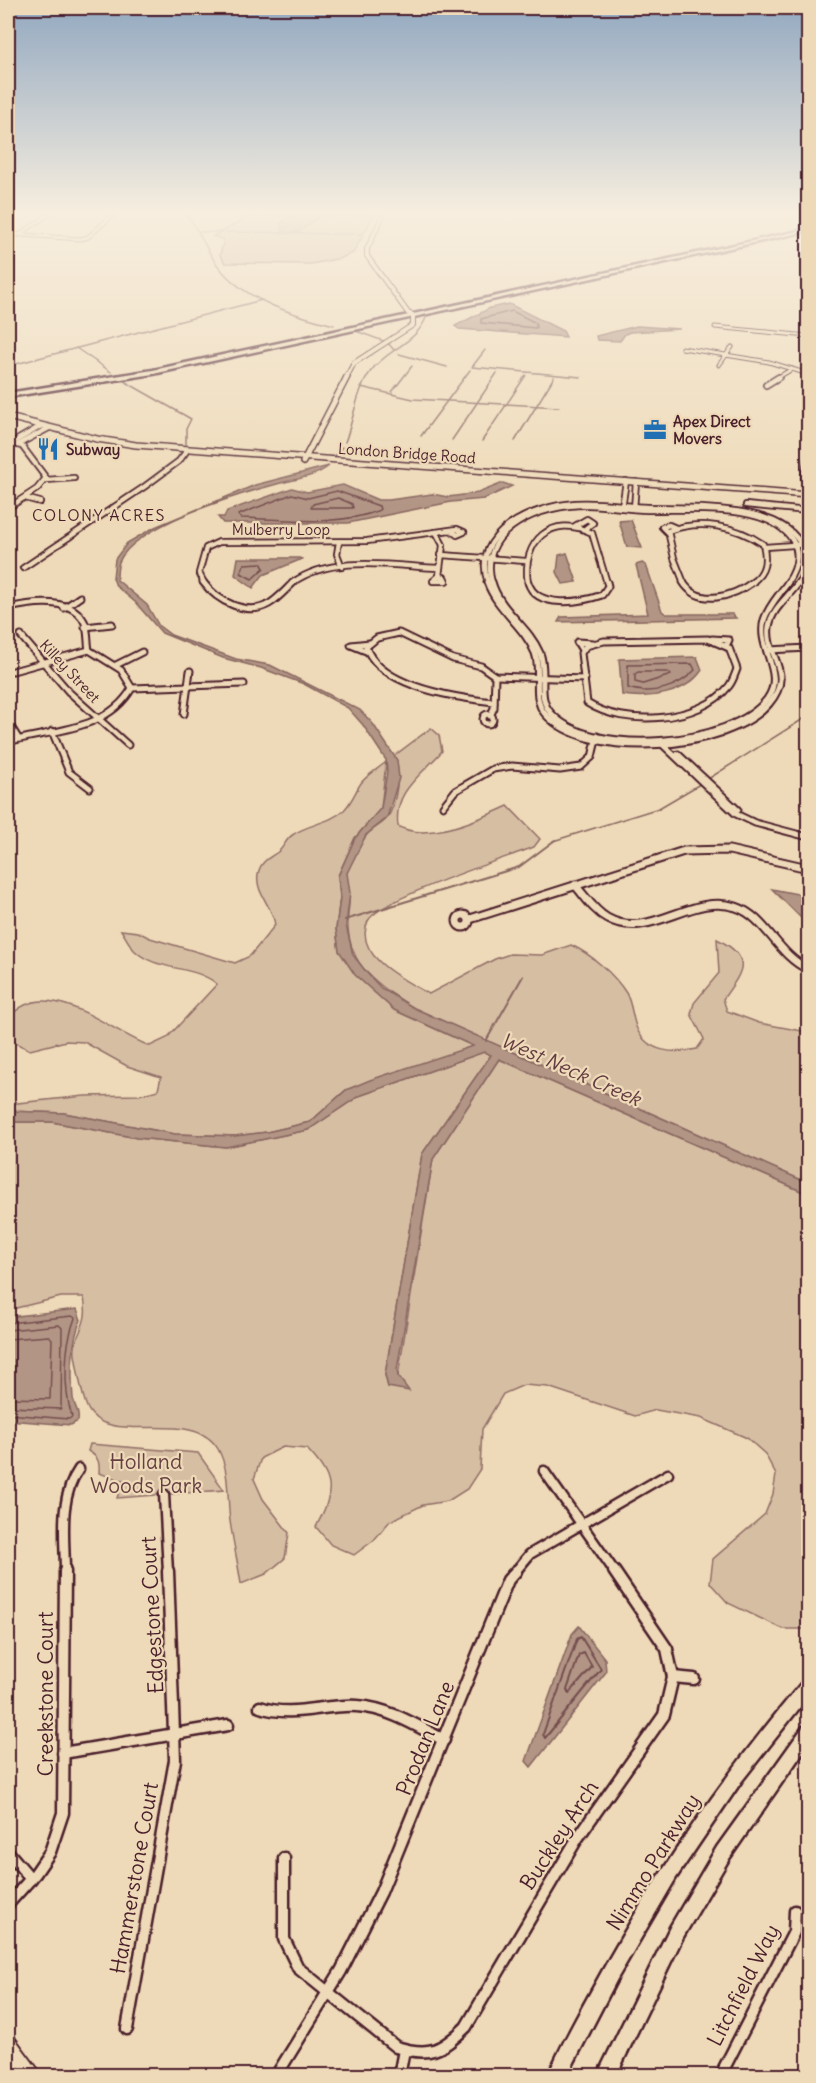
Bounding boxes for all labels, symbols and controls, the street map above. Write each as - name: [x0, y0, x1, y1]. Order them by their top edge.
- place label: Apex Direct Movers: [673, 412, 752, 448]
- office icon: Apex Direct Movers: [642, 417, 668, 443]
- restaurant icon: Subway: [35, 436, 61, 462]
- street label: London Bridge Road: [338, 439, 477, 467]
- place label: Subway: [66, 440, 120, 460]
- district label: COLONY ACRES: [32, 505, 166, 525]
- street label: Mulberry Loop: [232, 520, 330, 539]
- street label: Killey Street: [36, 635, 104, 707]
- water label: West Neck Creek: [497, 1027, 647, 1112]
- park label: Holland Woods Park: [90, 1448, 202, 1499]
- street label: Edgestone Court: [134, 1536, 170, 1694]
- street label: Creekstone Court: [32, 1611, 59, 1777]
- street label: Prodan Lane: [390, 1677, 460, 1799]
- street label: Buckley Arch: [514, 1775, 604, 1895]
- street label: Hammerstone Court: [104, 1780, 164, 1976]
- street label: Nimmo Parkway: [600, 1789, 706, 1935]
- street label: Litchfield Way: [701, 1920, 785, 2050]

